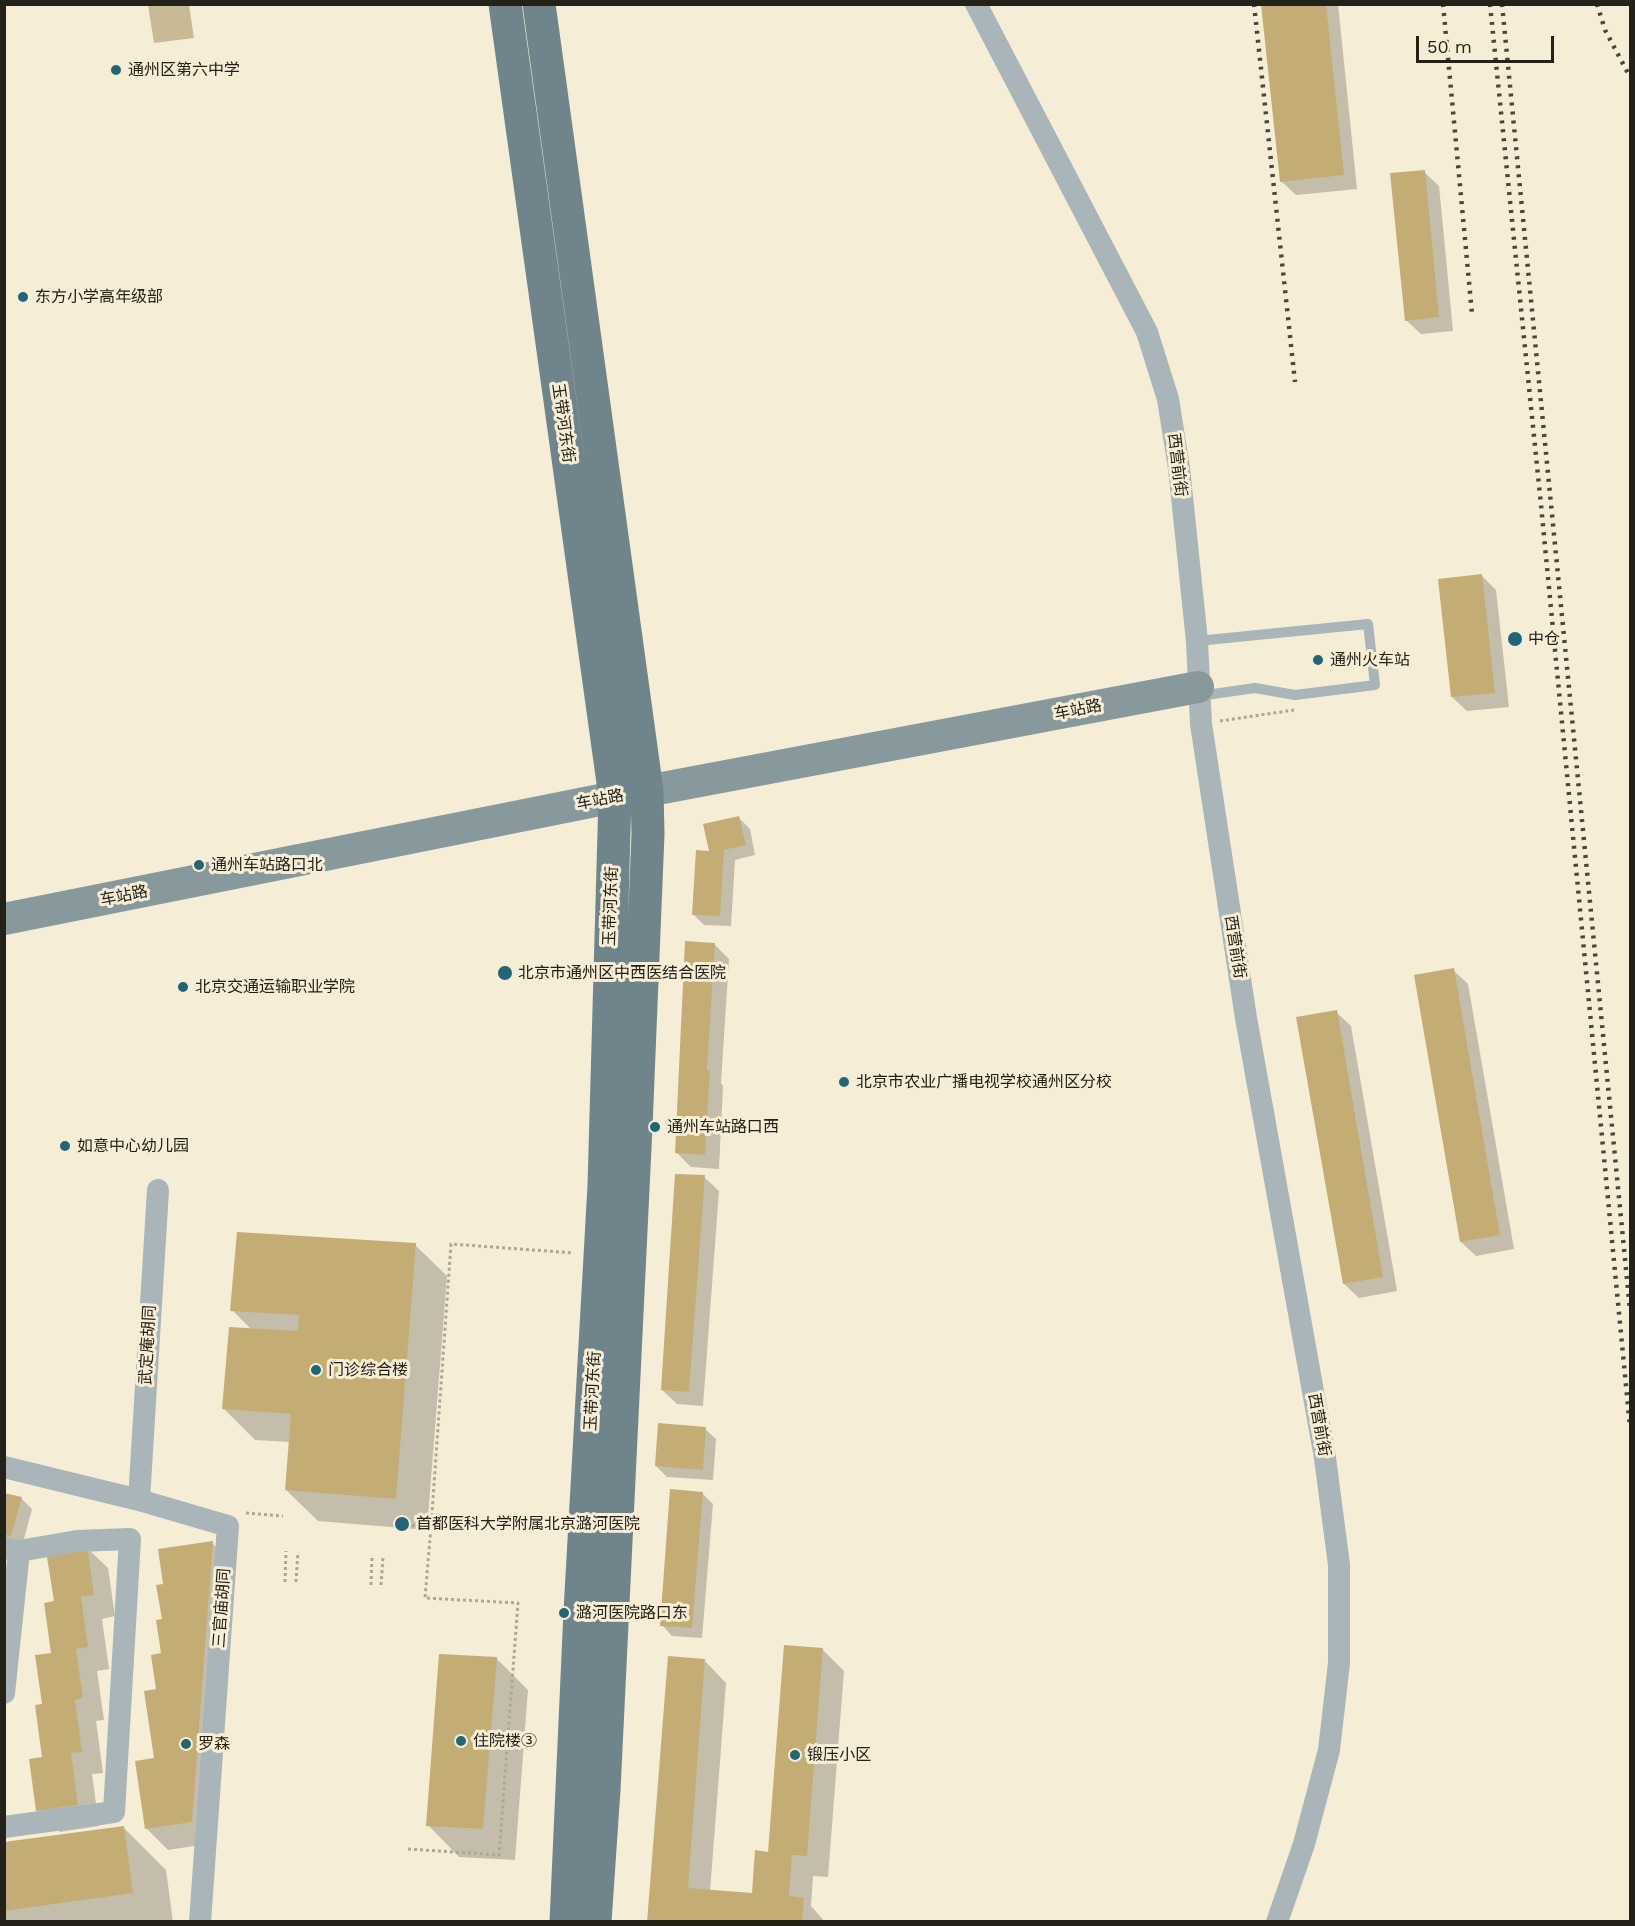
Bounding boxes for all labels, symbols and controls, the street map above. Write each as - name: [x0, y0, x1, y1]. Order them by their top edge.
- scale bar: [1419, 24, 1557, 62]
- text: 50 m: [1427, 36, 1472, 57]
- place label: 通州区第六中学: [128, 60, 240, 80]
- marker: 通州区第六中学: [109, 63, 123, 77]
- place label: 东方小学高年级部: [35, 287, 163, 307]
- marker: 东方小学高年级部: [16, 290, 30, 304]
- street label: 玉带河东街: [548, 382, 578, 464]
- street label: 西营前街: [1164, 432, 1190, 498]
- place label: 中仓: [1528, 629, 1560, 649]
- marker: 中仓: [1506, 630, 1524, 648]
- place label: 通州火车站: [1330, 650, 1410, 670]
- marker: 通州火车站: [1311, 653, 1325, 667]
- street label: 车站路: [1053, 696, 1103, 724]
- street label: 车站路: [575, 786, 625, 814]
- place label: 通州车站路口北: [211, 855, 323, 875]
- marker: 通州车站路口北: [192, 858, 206, 872]
- street label: 玉带河东街: [600, 866, 622, 946]
- street label: 车站路: [99, 882, 149, 910]
- street label: 西营前街: [1221, 914, 1249, 980]
- place label: 北京市通州区中西医结合医院: [518, 963, 726, 983]
- marker: 北京市通州区中西医结合医院: [496, 964, 514, 982]
- place label: 北京交通运输职业学院: [195, 977, 355, 997]
- marker: 北京交通运输职业学院: [176, 980, 190, 994]
- place label: 北京市农业广播电视学校通州区分校: [856, 1072, 1112, 1092]
- marker: 北京市农业广播电视学校通州区分校: [837, 1075, 851, 1089]
- place label: 通州车站路口西: [667, 1117, 779, 1137]
- marker: 通州车站路口西: [648, 1120, 662, 1134]
- place label: 如意中心幼儿园: [77, 1136, 189, 1156]
- marker: 如意中心幼儿园: [58, 1139, 72, 1153]
- street label: 武定庵胡同: [136, 1305, 160, 1385]
- street label: 玉带河东街: [581, 1351, 605, 1431]
- place label: 门诊综合楼: [328, 1360, 408, 1380]
- marker: 门诊综合楼: [309, 1363, 323, 1377]
- street label: 西营前街: [1304, 1392, 1334, 1458]
- place label: 首都医科大学附属北京潞河医院: [416, 1514, 640, 1534]
- marker: 首都医科大学附属北京潞河医院: [393, 1515, 411, 1533]
- street label: 三官庙胡同: [210, 1567, 234, 1649]
- place label: 潞河医院路口东: [576, 1603, 688, 1623]
- marker: 潞河医院路口东: [557, 1606, 571, 1620]
- place label: 住院楼③: [473, 1731, 537, 1751]
- place label: 罗森: [198, 1734, 230, 1754]
- marker: 住院楼③: [454, 1734, 468, 1748]
- marker: 罗森: [179, 1737, 193, 1751]
- place label: 锻压小区: [807, 1745, 871, 1765]
- marker: 锻压小区: [788, 1748, 802, 1762]

